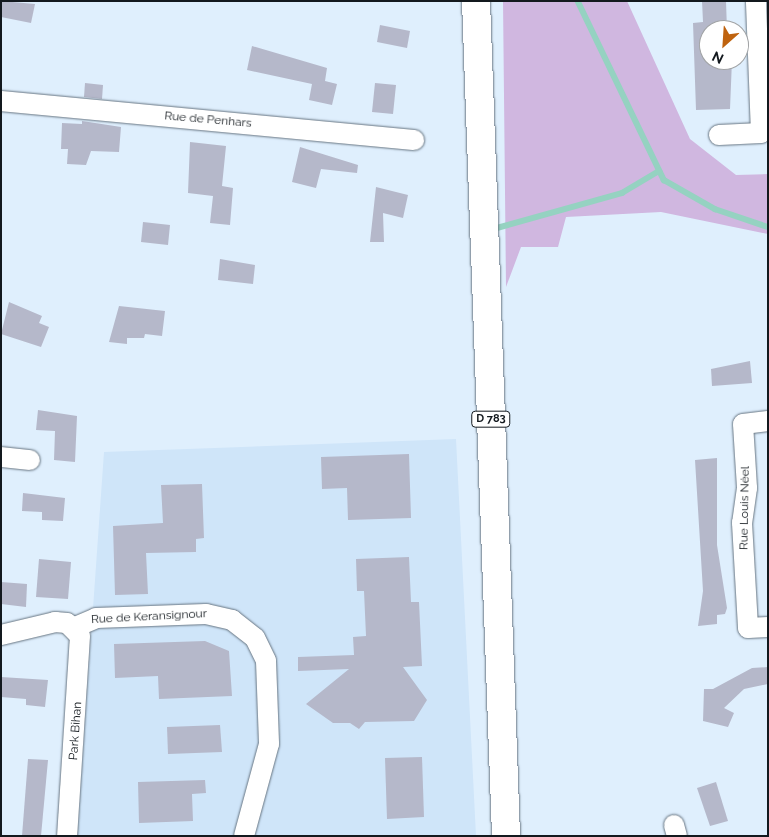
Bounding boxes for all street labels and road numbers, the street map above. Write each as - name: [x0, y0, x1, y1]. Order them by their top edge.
- street label: Rue de Penhars: [164, 109, 252, 131]
- road number: D 783: [471, 410, 511, 428]
- street label: Rue Louis Néel: [737, 466, 753, 550]
- street label: Rue de Keransignour: [91, 607, 207, 627]
- street label: Park Bihan: [67, 701, 85, 761]

